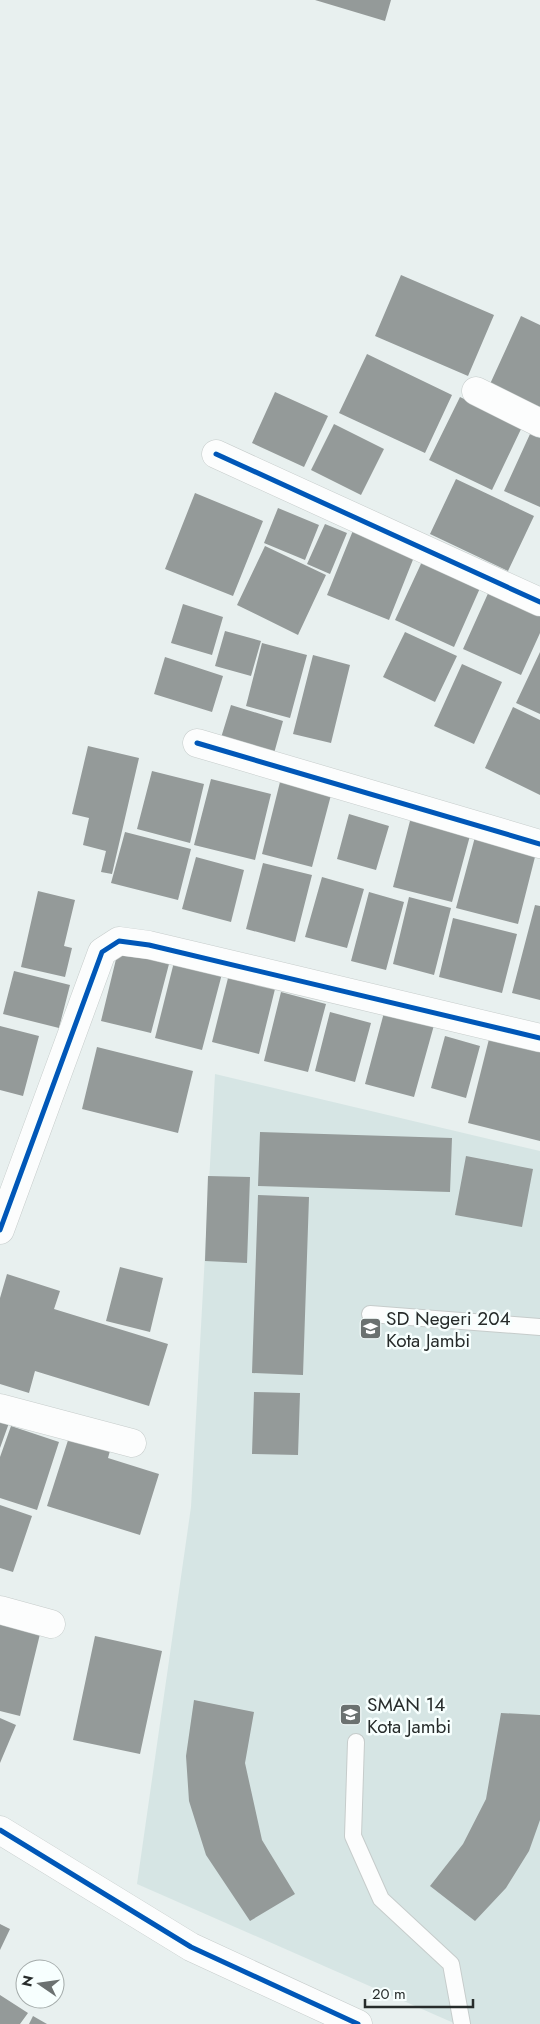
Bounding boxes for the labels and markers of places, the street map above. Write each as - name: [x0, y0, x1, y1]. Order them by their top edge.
- place label: SD Negeri 204 Kota Jambi: [386, 1305, 511, 1354]
- school or university icon: SD Negeri 204 Kota Jambi: [358, 1317, 382, 1341]
- place label: SMAN 14 Kota Jambi: [367, 1691, 451, 1740]
- school or university icon: SMAN 14 Kota Jambi: [339, 1703, 363, 1727]

